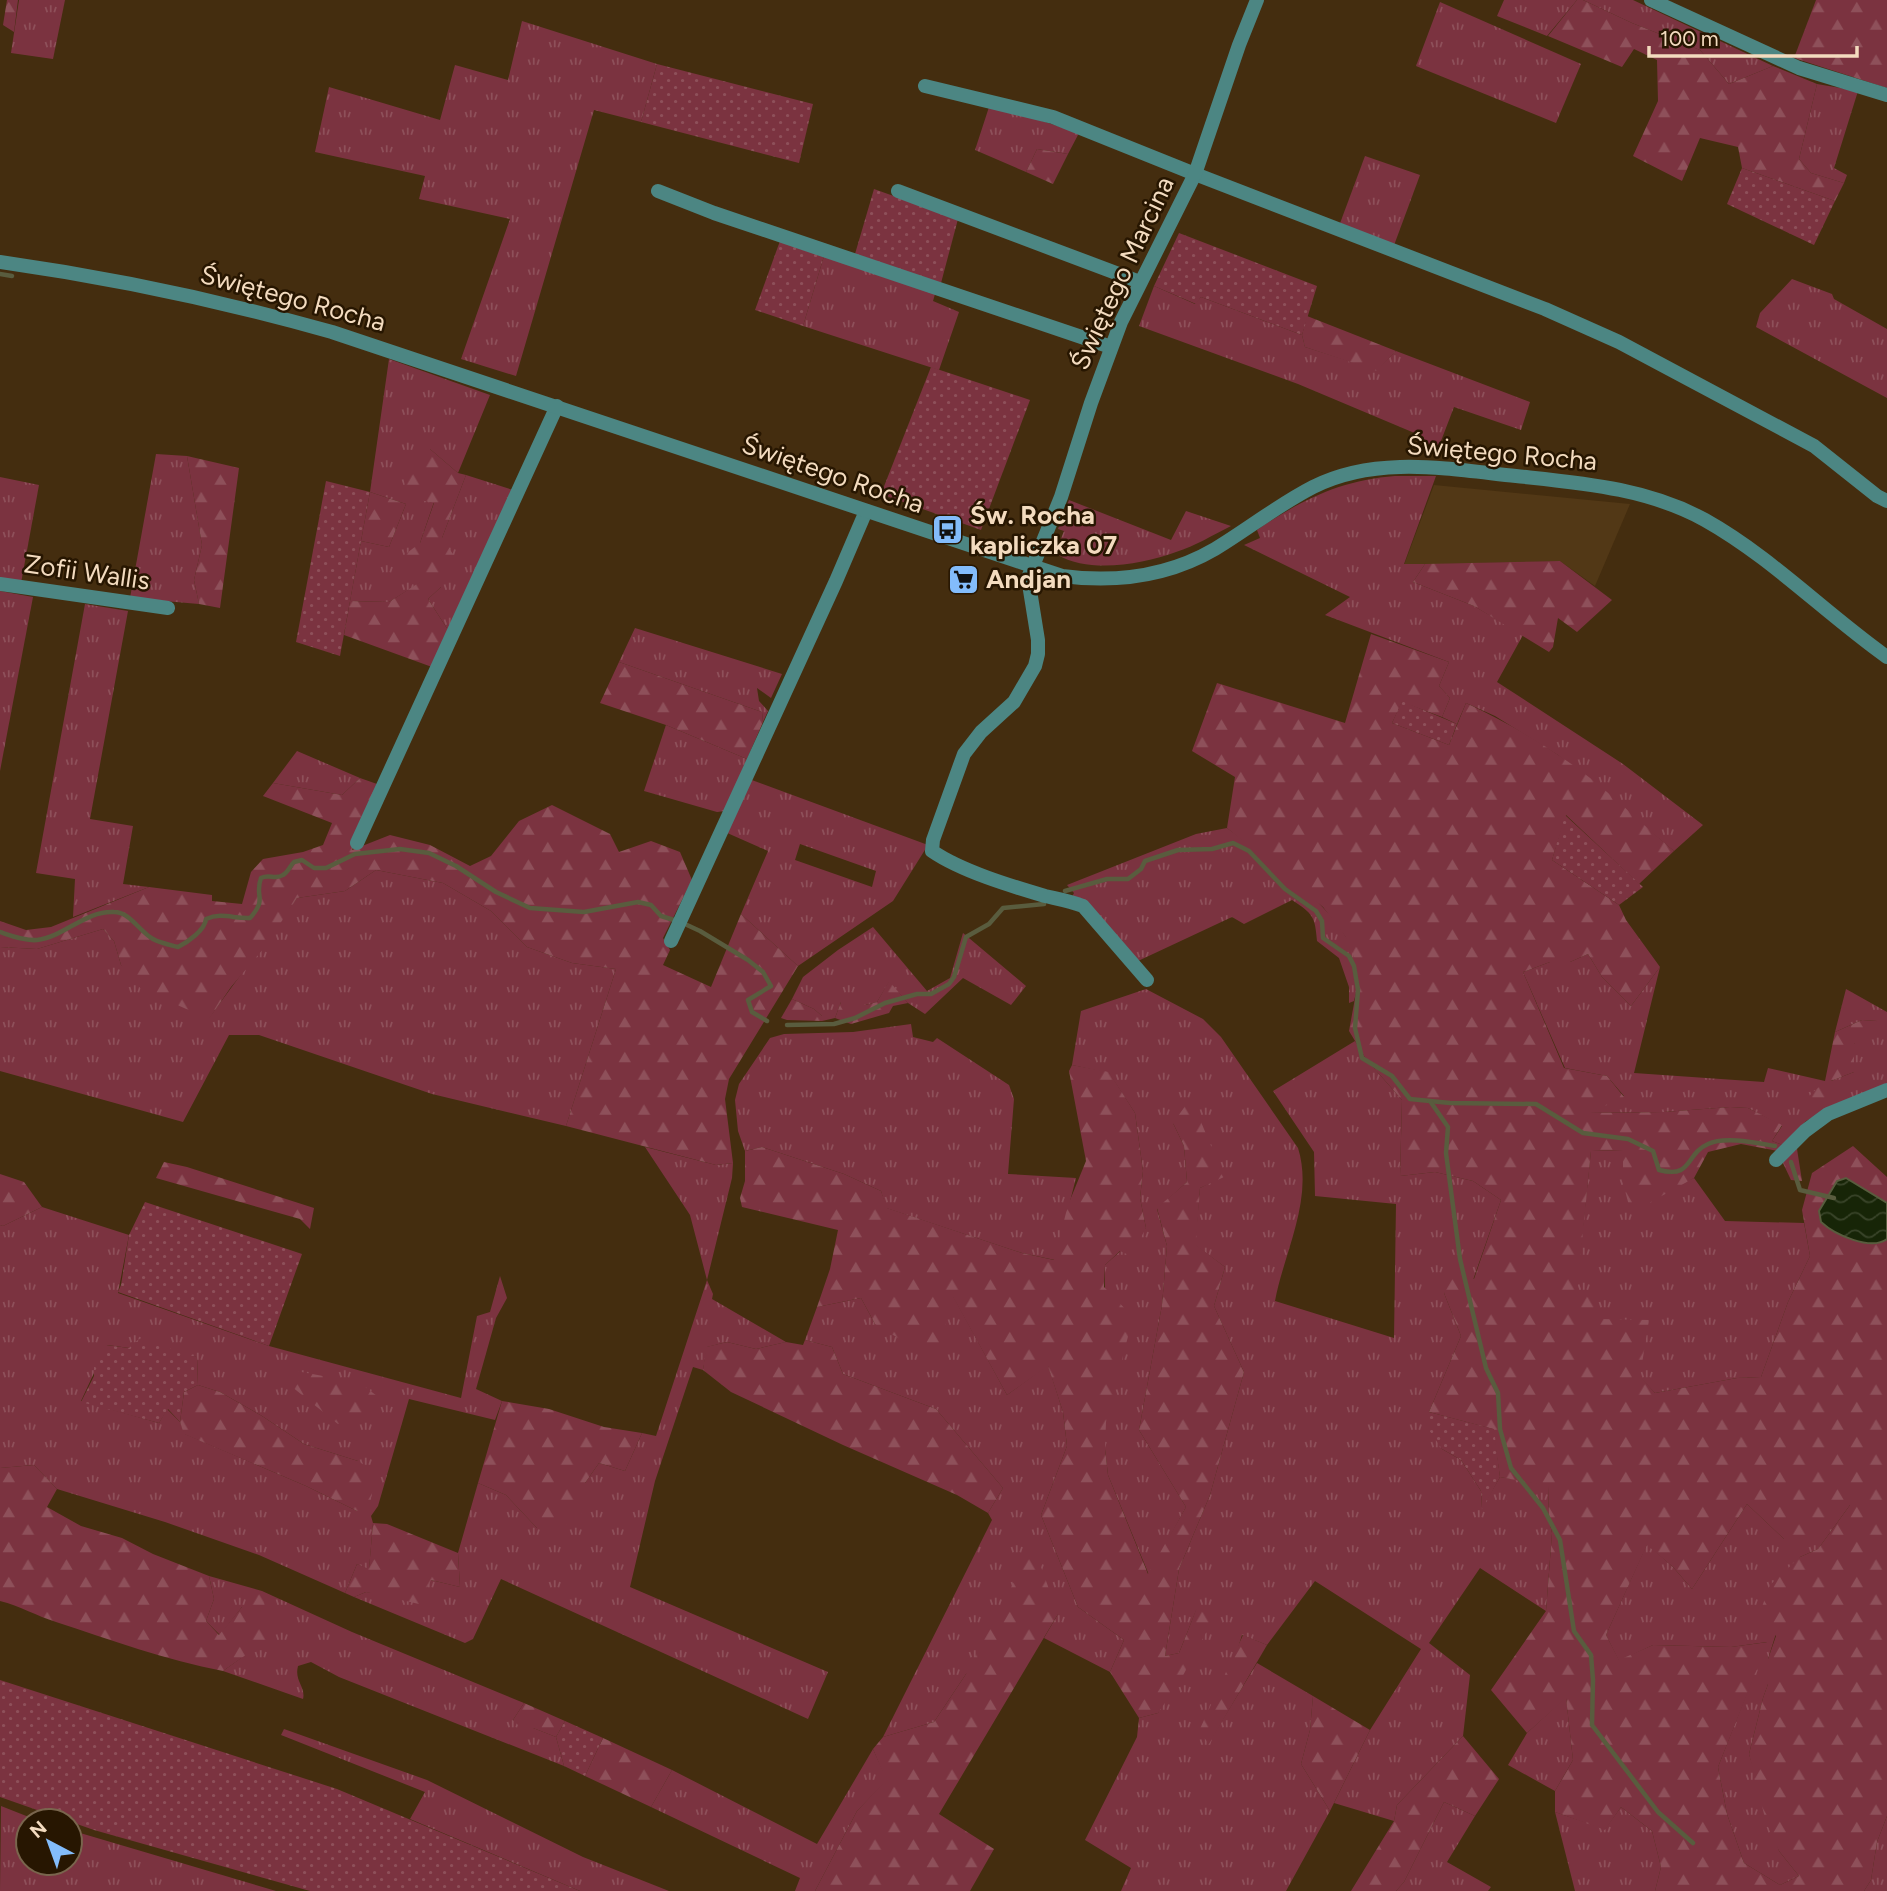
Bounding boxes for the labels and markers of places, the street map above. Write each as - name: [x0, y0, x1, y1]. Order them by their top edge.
- place label: Św. Rocha kapliczka 07: [970, 499, 1117, 561]
- bus stop icon: Św. Rocha kapliczka 07: [930, 513, 964, 547]
- supermarket icon: Andjan: [946, 562, 980, 596]
- place label: Andjan: [986, 563, 1071, 595]

